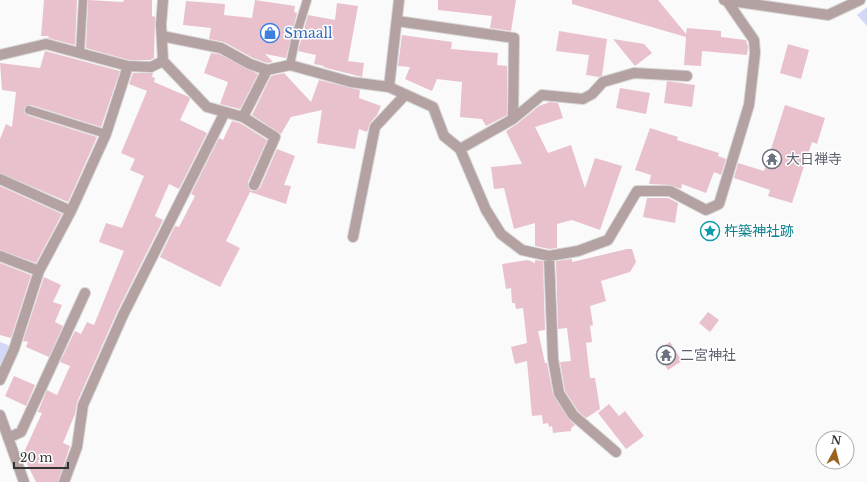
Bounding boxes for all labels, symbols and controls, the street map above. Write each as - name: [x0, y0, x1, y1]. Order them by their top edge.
- shop icon: Smaall: [259, 22, 281, 44]
- place label: Smaall: [284, 24, 333, 42]
- temple icon: 大日禅寺: [761, 148, 783, 170]
- place label: 大日禅寺: [786, 150, 842, 168]
- place icon: 杵築神社跡: [699, 220, 721, 242]
- place label: 杵築神社跡: [724, 222, 794, 240]
- temple icon: 二宮神社: [655, 344, 677, 366]
- place label: 二宮神社: [680, 346, 736, 364]
- north arrow: [815, 430, 855, 470]
- text: N: [830, 432, 843, 448]
- scale bar: [14, 444, 68, 470]
- text: 20 m: [20, 450, 52, 465]

